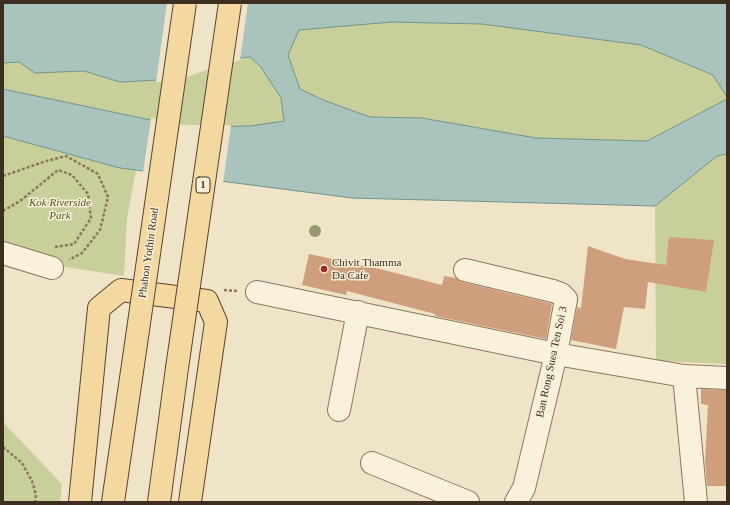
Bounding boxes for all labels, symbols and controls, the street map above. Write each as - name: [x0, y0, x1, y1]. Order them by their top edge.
- road number: 1: [196, 177, 210, 193]
- park label: Kok Riverside Park: [28, 196, 92, 222]
- street label: Phahon Yothin Road: [136, 204, 162, 302]
- place label: Chivit Thamma Da Cafe: [332, 256, 404, 282]
- marker: Chivit Thamma Da Cafe: [319, 264, 329, 274]
- street label: Ban Rong Suea Ten Soi 3: [533, 303, 571, 421]

